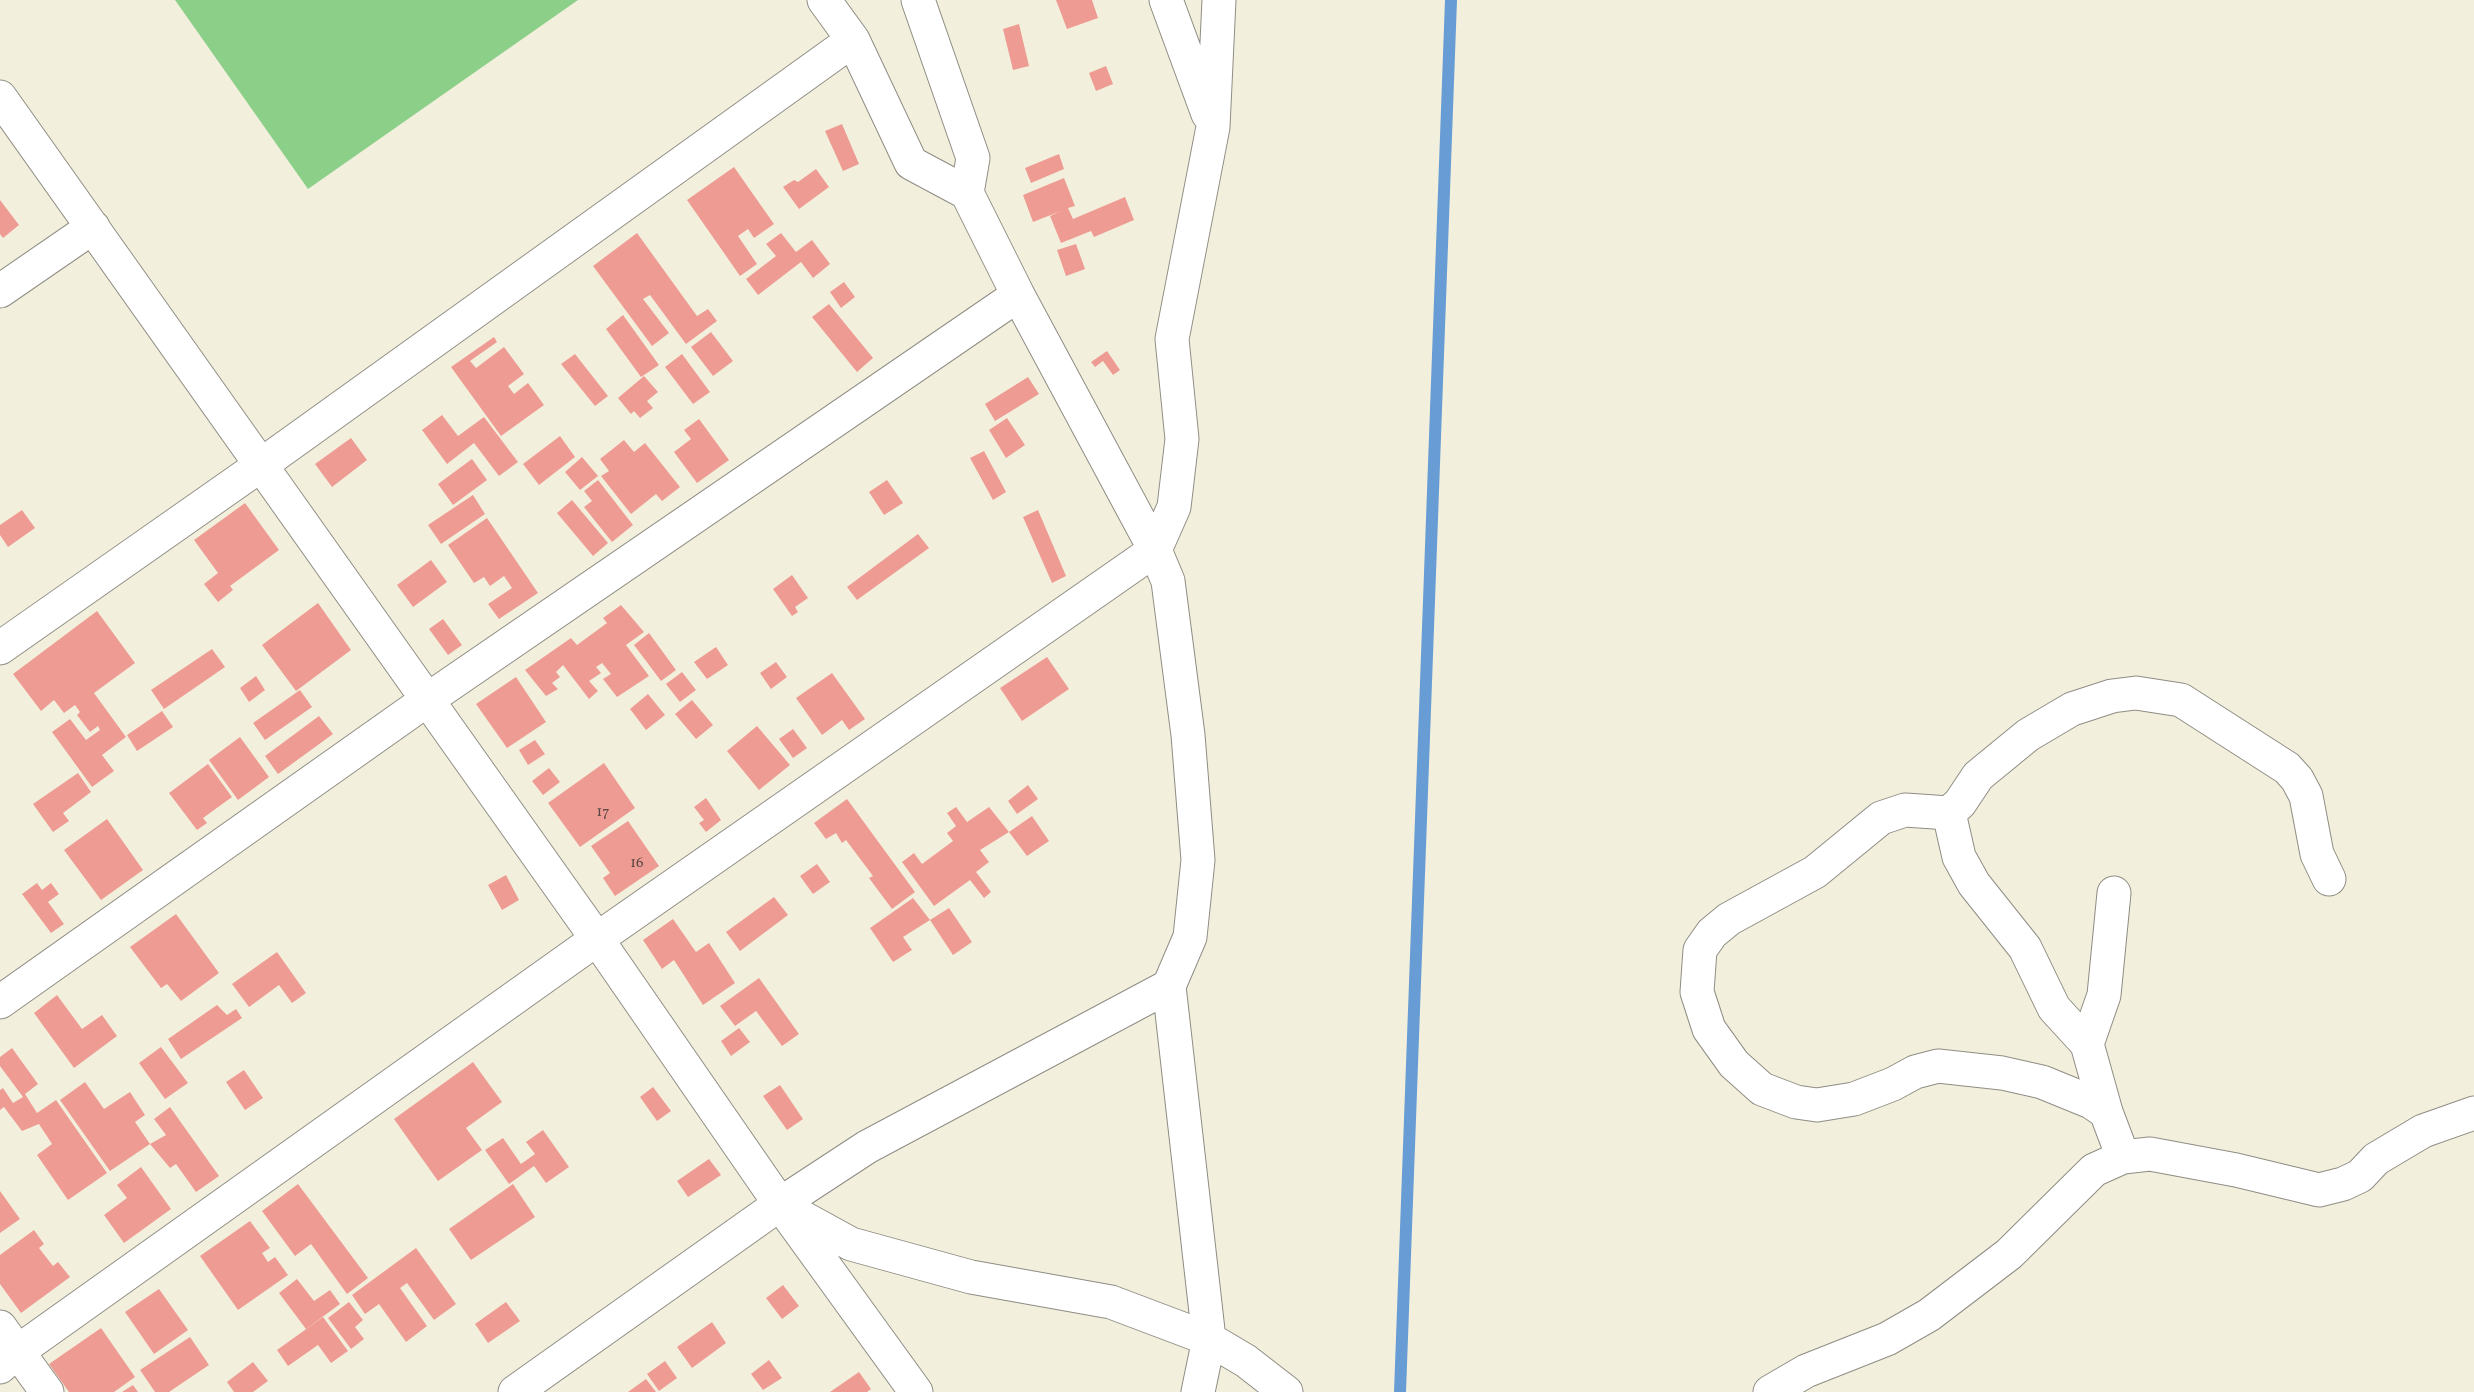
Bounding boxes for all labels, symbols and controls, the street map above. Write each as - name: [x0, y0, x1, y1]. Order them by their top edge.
- house number: 17: [596, 804, 610, 822]
- house number: 16: [630, 855, 644, 873]

